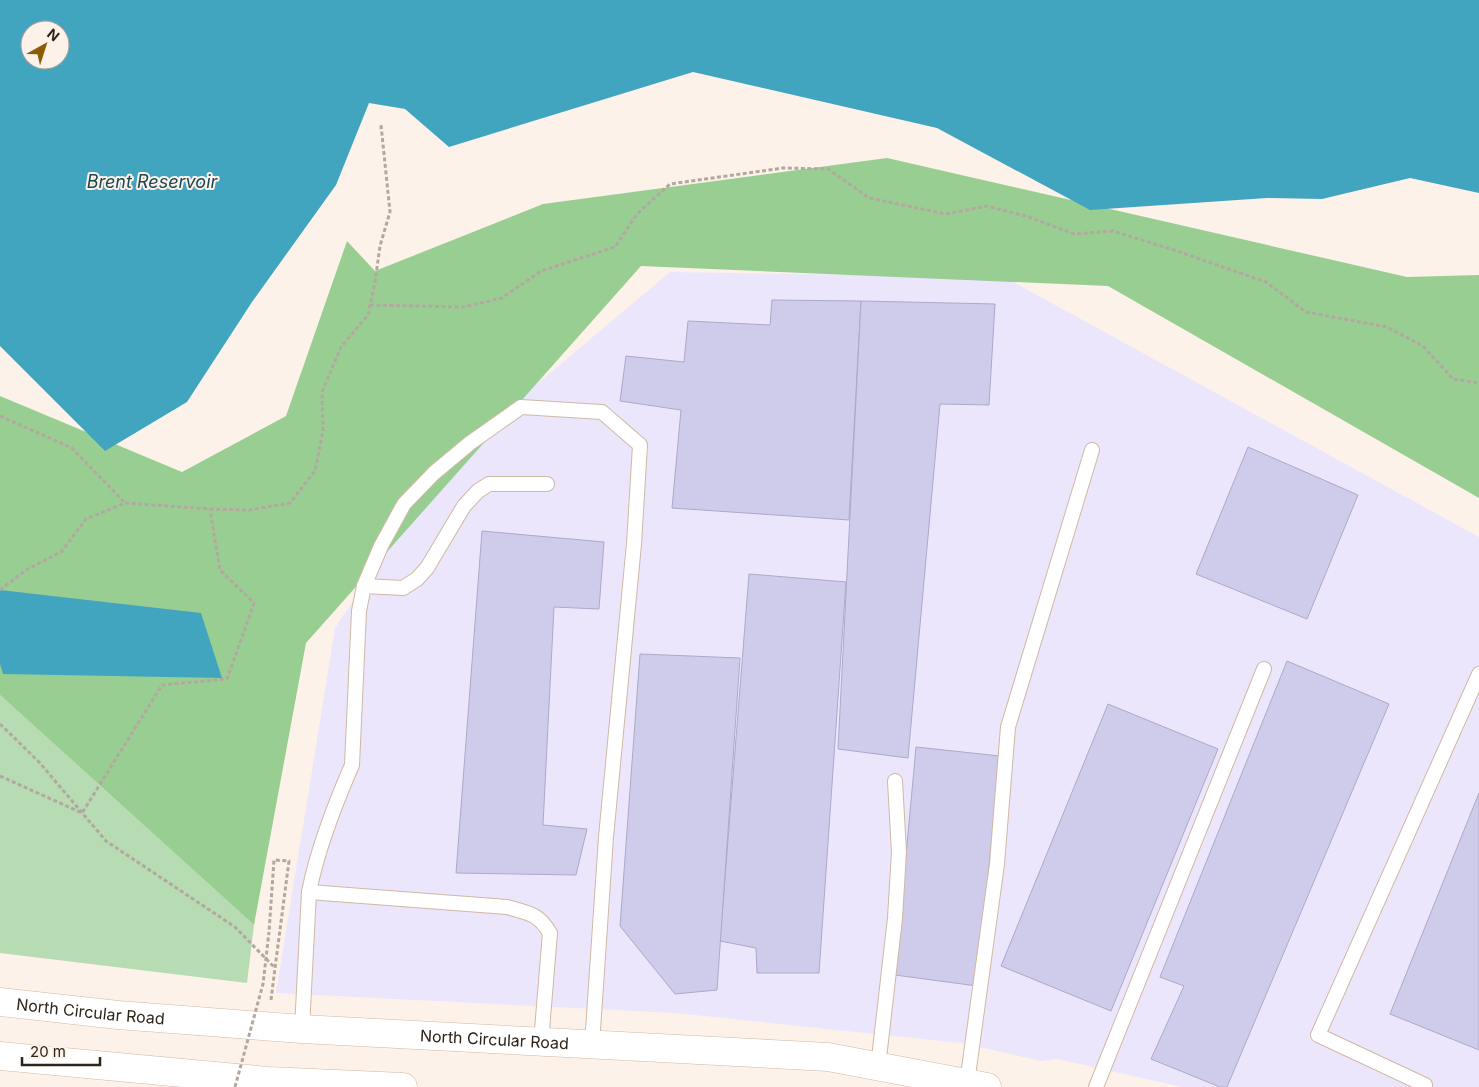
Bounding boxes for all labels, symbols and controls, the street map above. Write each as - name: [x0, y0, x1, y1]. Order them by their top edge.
- north arrow: [20, 20, 70, 70]
- text: N: [44, 25, 63, 44]
- water label: Brent Reservoir: [87, 171, 218, 192]
- street label: North Circular Road: [15, 994, 165, 1029]
- street label: North Circular Road: [420, 1025, 569, 1053]
- scale bar: [22, 1034, 100, 1066]
- text: 20 m: [30, 1042, 66, 1061]

